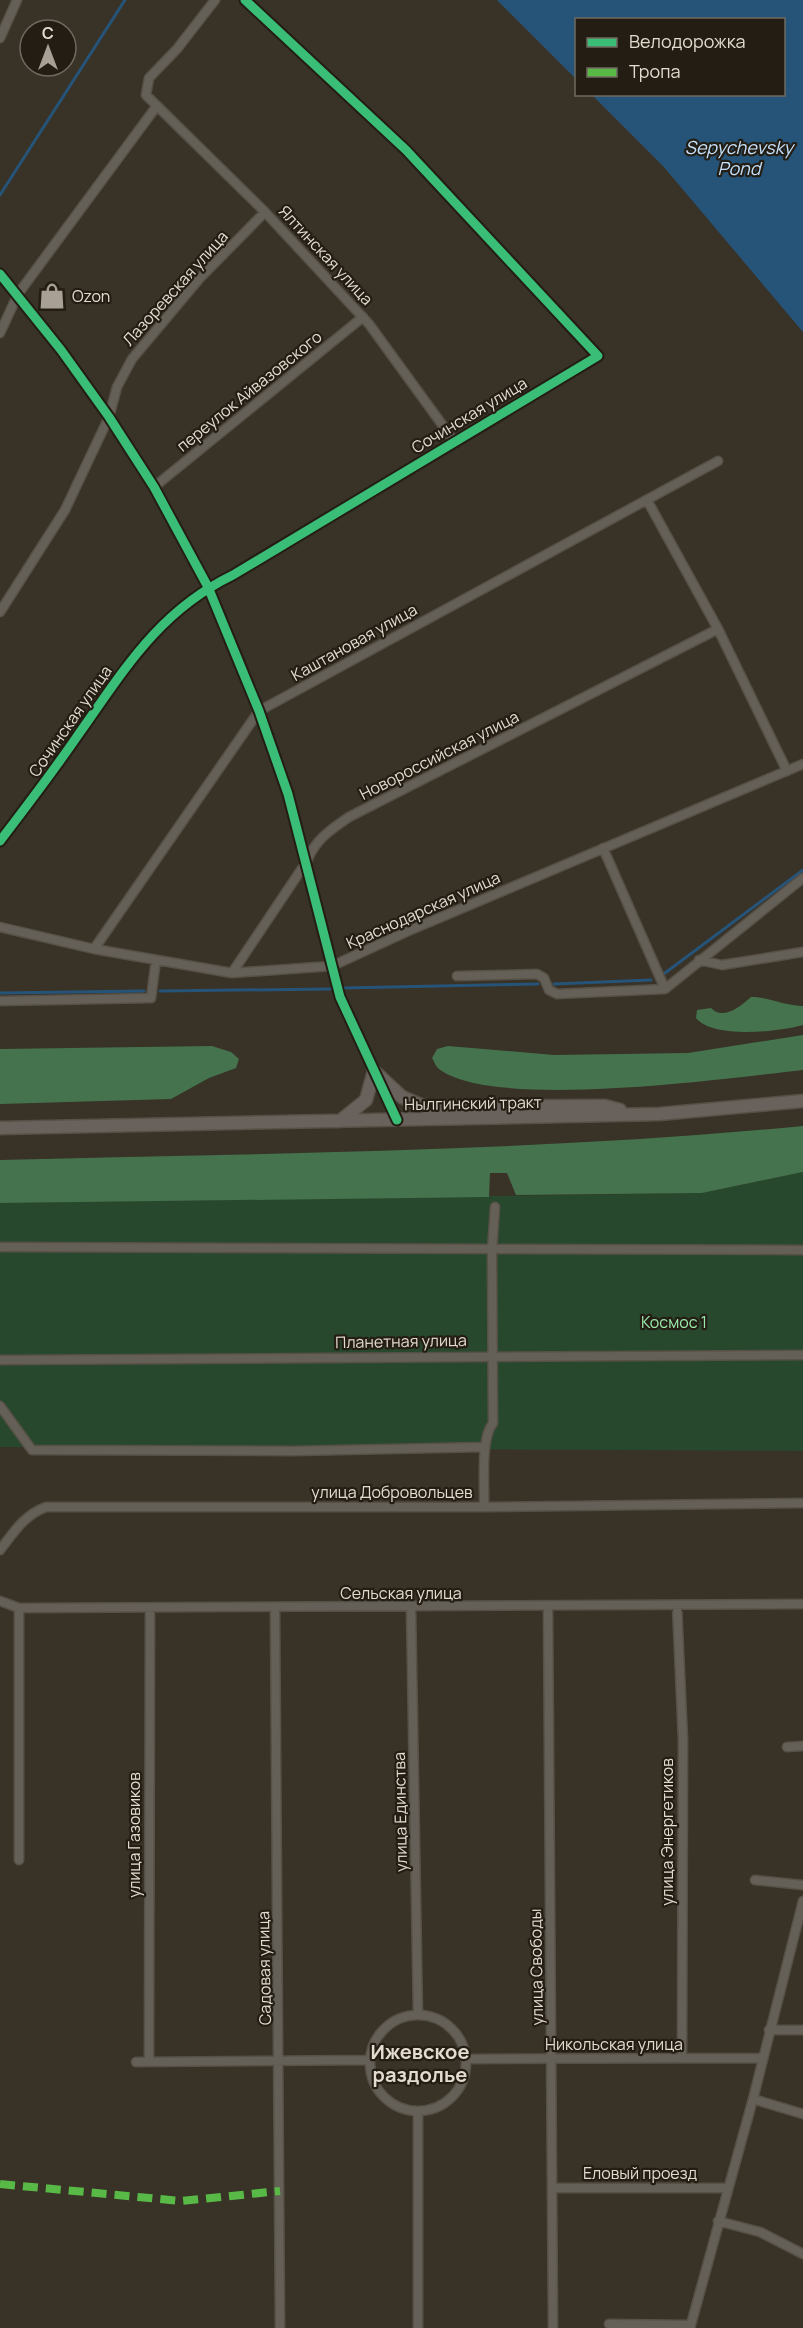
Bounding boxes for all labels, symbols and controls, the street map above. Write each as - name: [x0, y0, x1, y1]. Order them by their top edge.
- north arrow: [18, 18, 78, 78]
- legend: [575, 18, 785, 96]
- text: С: [42, 22, 54, 44]
- text: Велодорожка: [629, 29, 746, 53]
- text: Тропа: [629, 59, 680, 83]
- water label: Sepychevsky Pond: [685, 135, 796, 180]
- street label: Ялтинская улица: [274, 200, 378, 310]
- street label: Лазоревская улица: [117, 226, 233, 350]
- shop icon: Ozon: [37, 281, 67, 311]
- place label: Ozon: [72, 285, 110, 307]
- street label: переулок Айвазовского: [172, 326, 326, 456]
- street label: Сочинская улица: [407, 372, 531, 458]
- street label: Каштановая улица: [287, 598, 421, 686]
- street label: Сочинская улица: [23, 661, 117, 781]
- street label: Новороссийская улица: [356, 705, 522, 805]
- street label: Краснодарская улица: [342, 866, 504, 954]
- street label: Нылгинский тракт: [404, 1091, 542, 1115]
- park label: Космос 1: [641, 1311, 707, 1333]
- street label: Планетная улица: [335, 1329, 467, 1353]
- street label: улица Добровольцев: [311, 1481, 473, 1503]
- street label: Сельская улица: [340, 1582, 462, 1604]
- street label: улица Единства: [388, 1752, 412, 1872]
- street label: улица Энергетиков: [656, 1758, 678, 1906]
- street label: улица Газовиков: [123, 1772, 145, 1898]
- street label: улица Свободы: [524, 1908, 548, 2026]
- street label: Садовая улица: [252, 1911, 276, 2025]
- street label: Никольская улица: [545, 2033, 683, 2055]
- district label: Ижевское раздолье: [371, 2038, 469, 2088]
- street label: Еловый проезд: [583, 2162, 697, 2184]

